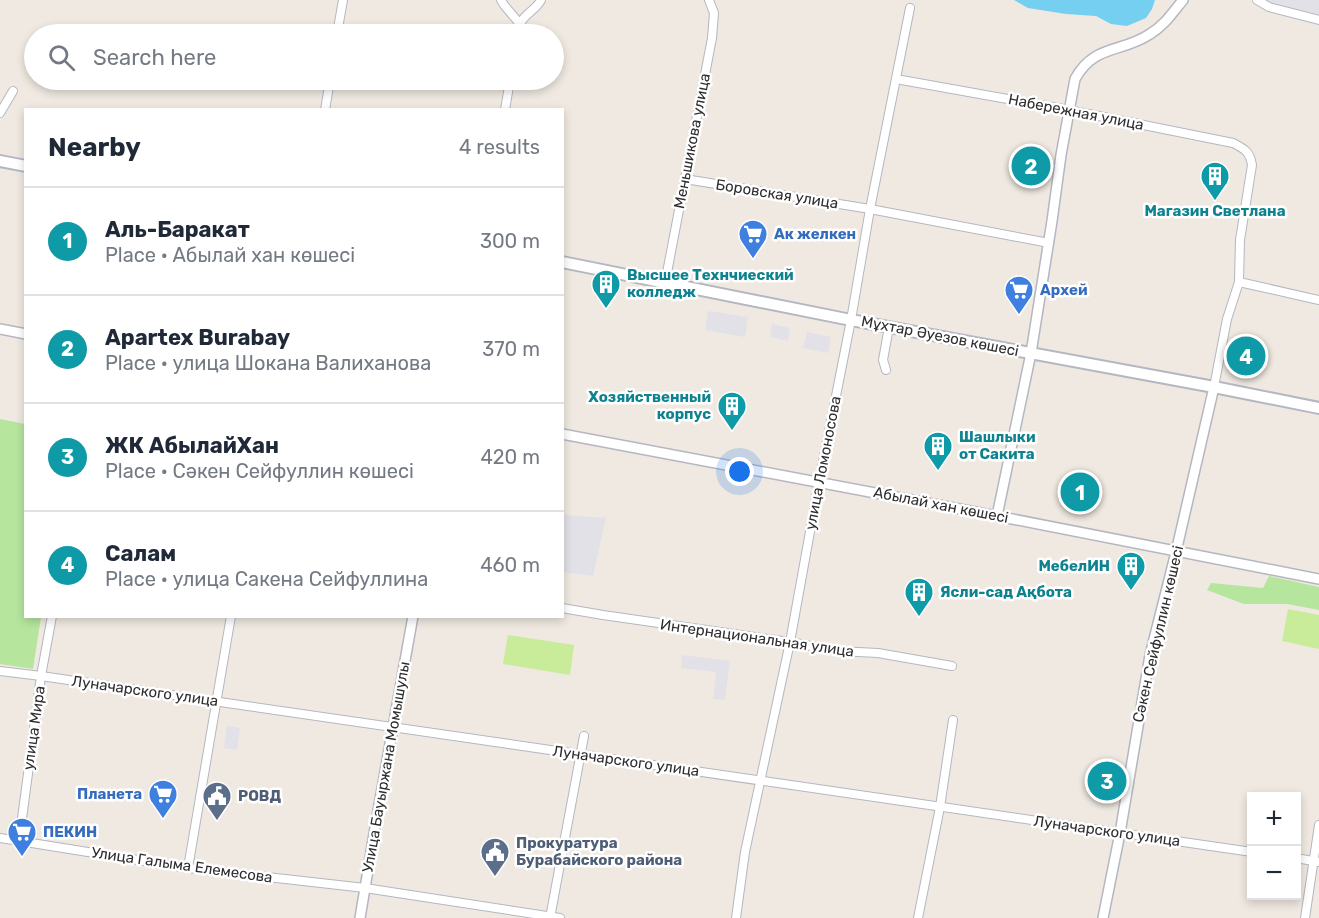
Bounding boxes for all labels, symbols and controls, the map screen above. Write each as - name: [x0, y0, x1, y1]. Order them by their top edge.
- search box: [24, 24, 564, 90]
- icon: search: [45, 41, 78, 74]
- text: Search here: [93, 44, 216, 71]
- street label: Меньшикова улица: [670, 72, 714, 210]
- street label: Набережная улица: [1007, 90, 1145, 134]
- text: Nearby: [48, 132, 141, 163]
- text: 4 results: [459, 135, 540, 159]
- pin: 2: [1012, 144, 1050, 188]
- building icon: Магазин Светлана: [1199, 160, 1231, 202]
- street label: Боровская улица: [714, 175, 840, 213]
- place label: Магазин Светлана: [1144, 202, 1286, 220]
- text: Аль-Баракат: [105, 216, 250, 243]
- supermarket icon: Ак желкен: [737, 218, 769, 260]
- place label: Ак желкен: [774, 225, 856, 243]
- text: 1: [63, 229, 72, 253]
- text: 300 m: [480, 229, 540, 253]
- text: Place · Абылай хан көшесі: [105, 243, 355, 267]
- place label: Высшее Технчиеский колледж: [627, 266, 794, 301]
- building icon: Высшее Технчиеский колледж: [590, 268, 622, 310]
- supermarket icon: Архей: [1003, 274, 1035, 316]
- place label: Архей: [1040, 281, 1088, 299]
- street label: Мұхтар Әуезов көшесі: [860, 312, 1020, 360]
- text: Apartex Burabay: [105, 324, 290, 351]
- pin: 4: [1226, 334, 1266, 378]
- text: 2: [61, 337, 74, 361]
- text: 370 m: [482, 337, 540, 361]
- text: Place · улица Шокана Валиханова: [105, 351, 431, 375]
- place label: Хозяйственный корпус: [588, 388, 711, 423]
- building icon: Хозяйственный корпус: [716, 390, 748, 432]
- street label: улица Ломоносова: [801, 394, 845, 532]
- place label: Шашлыки от Сакита: [959, 428, 1036, 463]
- building icon: Шашлыки от Сакита: [922, 430, 954, 472]
- text: ЖК АбылайХан: [105, 432, 279, 459]
- text: 3: [61, 445, 74, 469]
- text: 420 m: [480, 445, 540, 469]
- your location: [725, 457, 754, 486]
- text: Place · Сәкен Сейфуллин көшесі: [105, 459, 414, 483]
- pin: 1: [1060, 470, 1100, 514]
- street label: Абылай хан көшесі: [872, 483, 1010, 527]
- text: Салам: [105, 540, 176, 567]
- street label: Сәкен Сейфуллин көшесі: [1129, 544, 1187, 724]
- building icon: МебелИН: [1115, 550, 1147, 592]
- text: 4: [61, 553, 74, 577]
- text: 460 m: [480, 553, 540, 577]
- place label: МебелИН: [1038, 557, 1110, 575]
- text: Place · улица Сакена Сейфуллина: [105, 567, 428, 591]
- building icon: Ясли-сад Ақбота: [903, 576, 935, 618]
- place label: Ясли-сад Ақбота: [940, 583, 1072, 601]
- street label: Интернациональная улица: [659, 615, 855, 661]
- street label: Улица Бауыржана Момышулы: [359, 660, 413, 874]
- street label: Луначарского улица: [70, 672, 220, 710]
- street label: улица Мира: [19, 685, 49, 771]
- street label: Луначарского улица: [551, 742, 701, 780]
- pin: 3: [1088, 758, 1126, 804]
- supermarket icon: Планета: [147, 778, 179, 820]
- public building icon: РОВД: [201, 780, 233, 822]
- place label: Планета: [77, 785, 142, 803]
- place label: РОВД: [238, 787, 281, 805]
- map controls: [1247, 792, 1301, 900]
- button: +: [1247, 792, 1301, 846]
- street label: Луначарского улица: [1032, 812, 1182, 850]
- supermarket icon: ПЕКИН: [6, 816, 38, 858]
- place label: ПЕКИН: [43, 823, 97, 841]
- place label: Прокуратура Бурабайского района: [516, 834, 682, 869]
- public building icon: Прокуратура Бурабайского района: [479, 836, 511, 878]
- street label: Улица Галыма Елемесова: [90, 843, 274, 887]
- button: −: [1247, 846, 1301, 900]

